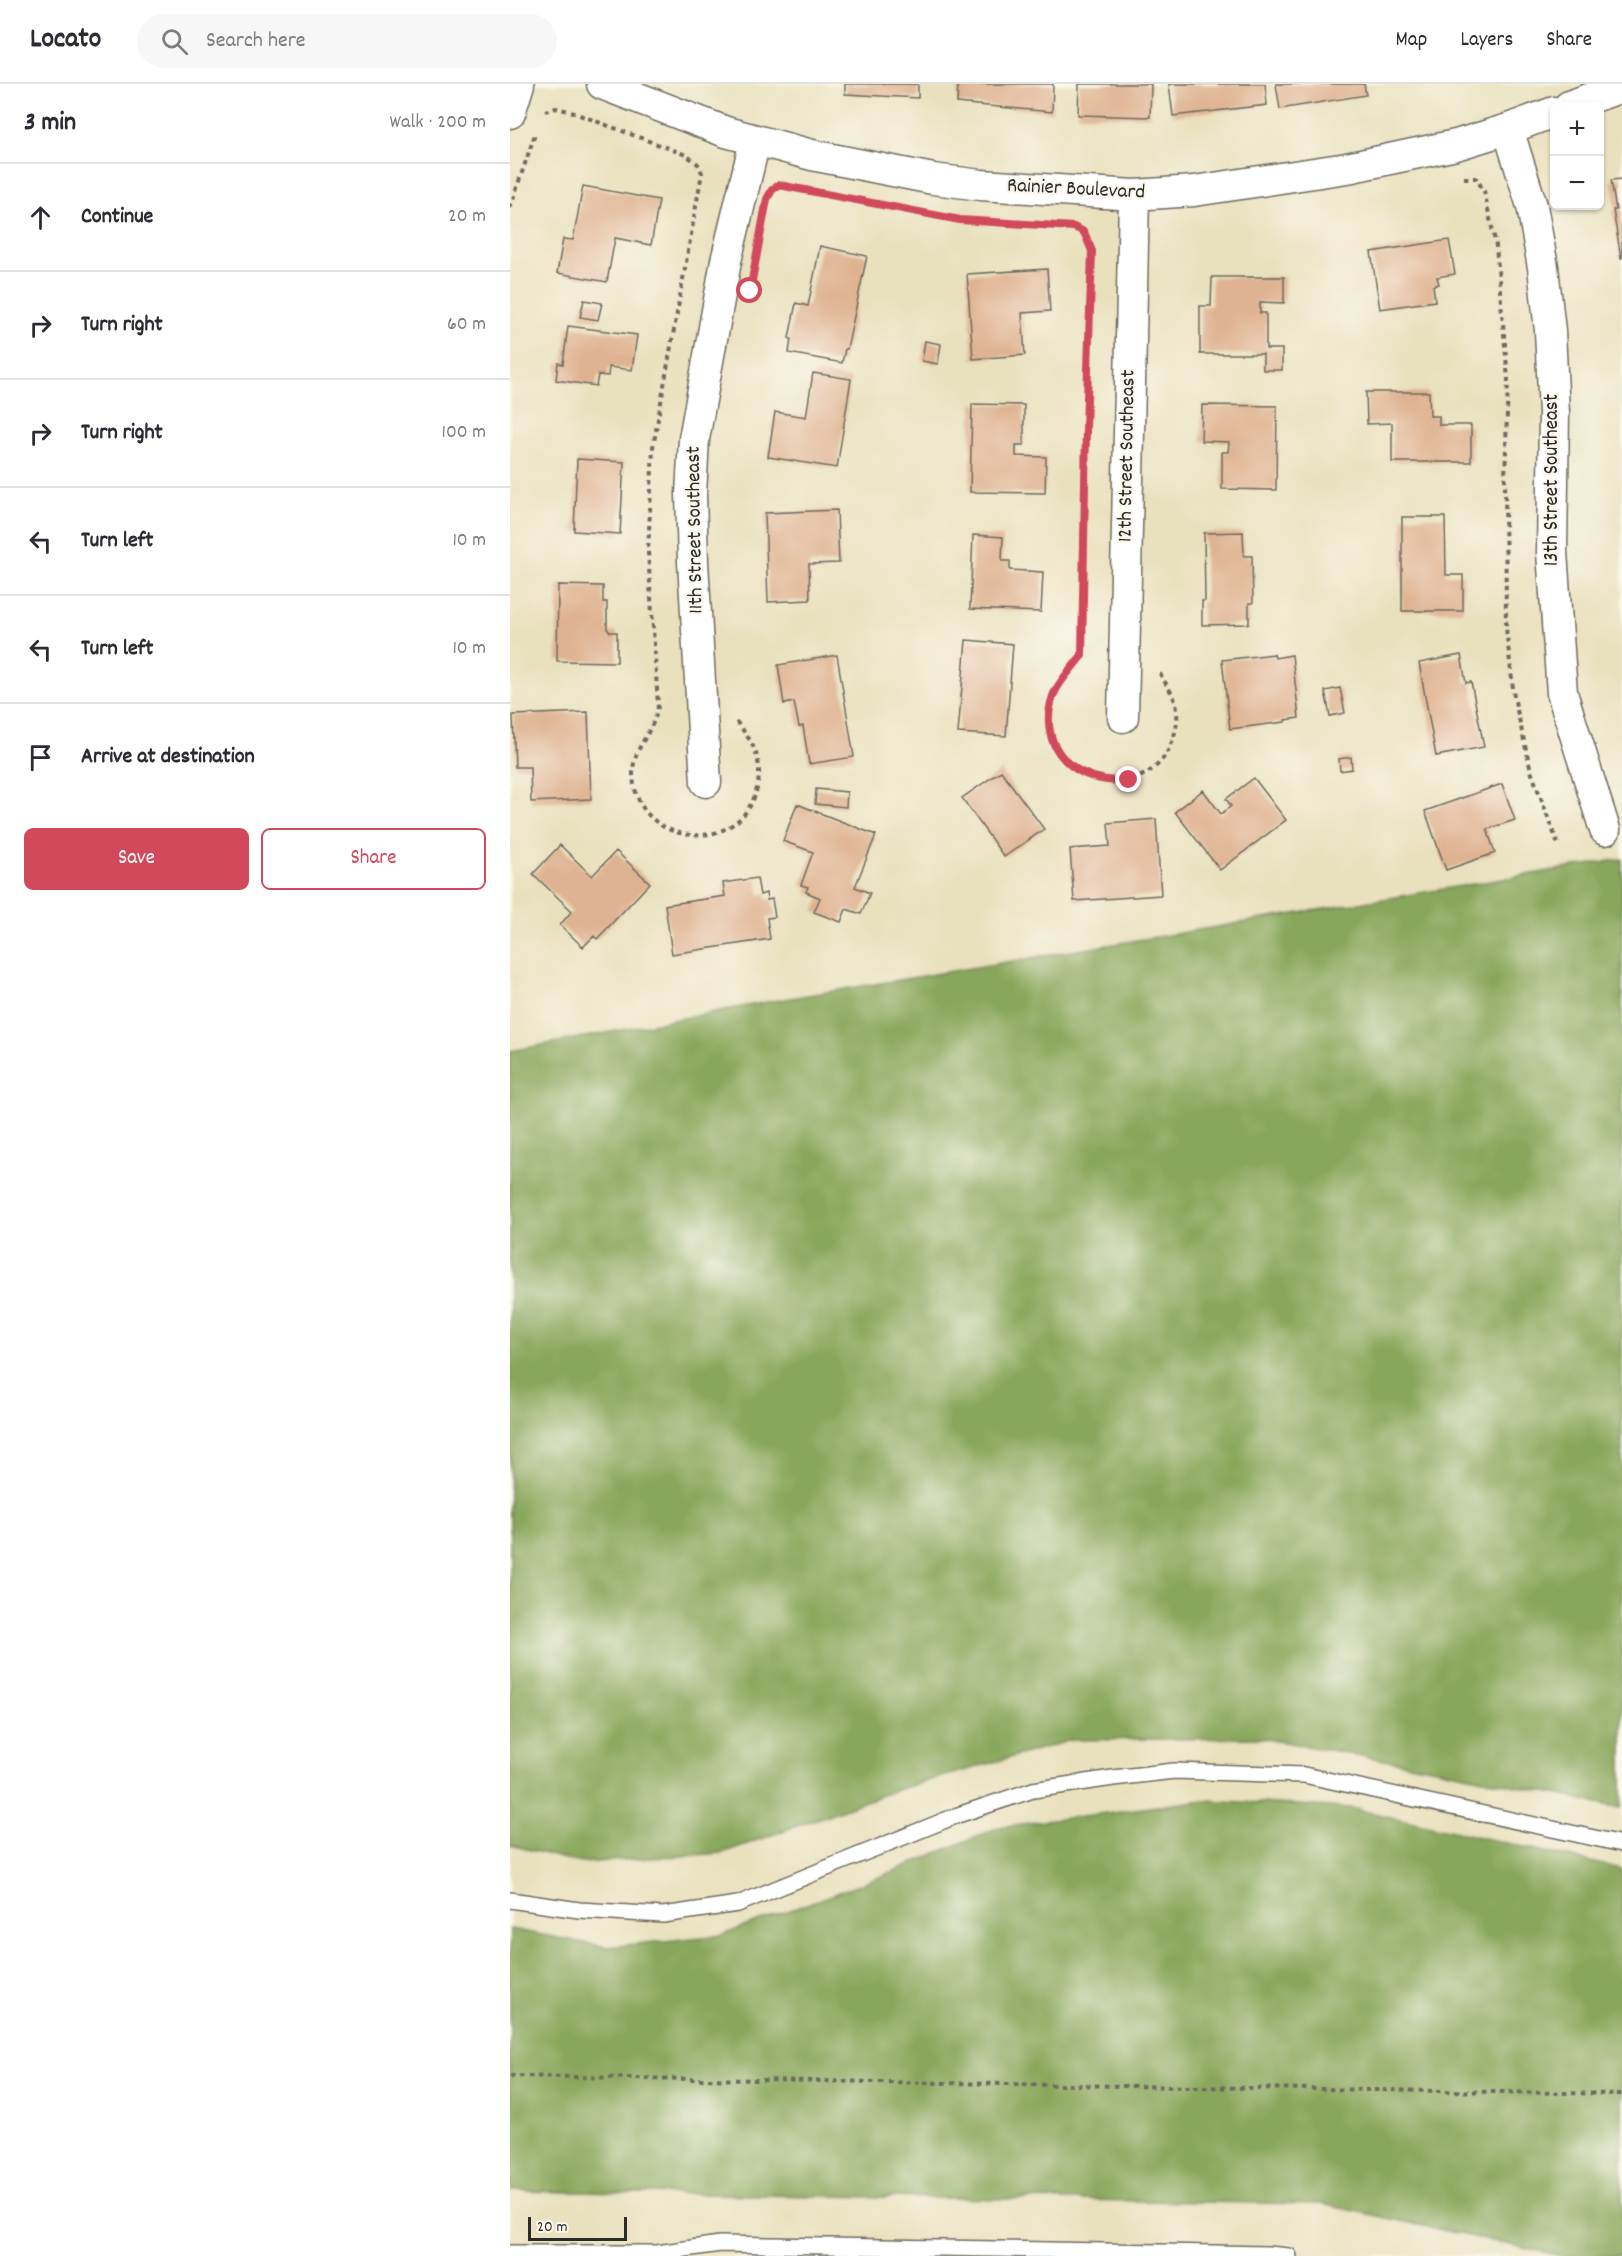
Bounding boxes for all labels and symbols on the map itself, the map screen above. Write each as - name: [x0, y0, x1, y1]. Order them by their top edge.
- street label: Rainier Boulevard: [1006, 171, 1146, 209]
- route start: [736, 277, 762, 303]
- street label: 12th Street Southeast: [1111, 369, 1145, 542]
- street label: 13th Street Southeast: [1538, 393, 1568, 566]
- street label: 11th Street Southeast: [680, 446, 712, 614]
- route end: [1115, 766, 1141, 792]
- scale bar: [528, 2214, 627, 2242]

